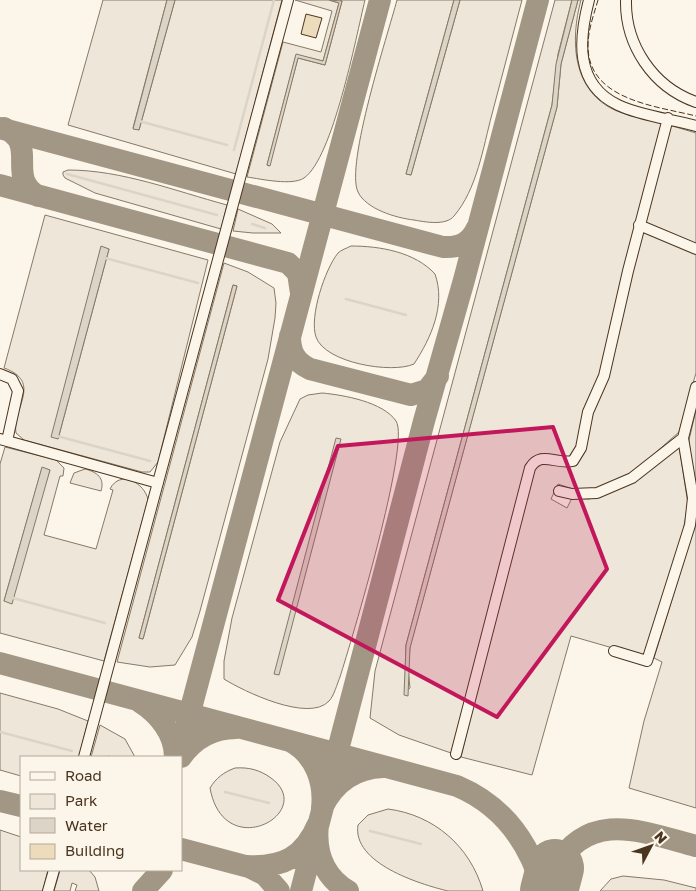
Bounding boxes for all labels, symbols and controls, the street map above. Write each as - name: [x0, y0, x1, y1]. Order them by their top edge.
- legend: [20, 756, 182, 871]
- text: Road: [65, 766, 102, 784]
- text: Park: [65, 791, 98, 809]
- text: Water: [65, 816, 108, 834]
- north arrow: [626, 821, 676, 871]
- text: N: [651, 828, 671, 847]
- text: Building: [65, 841, 125, 859]

